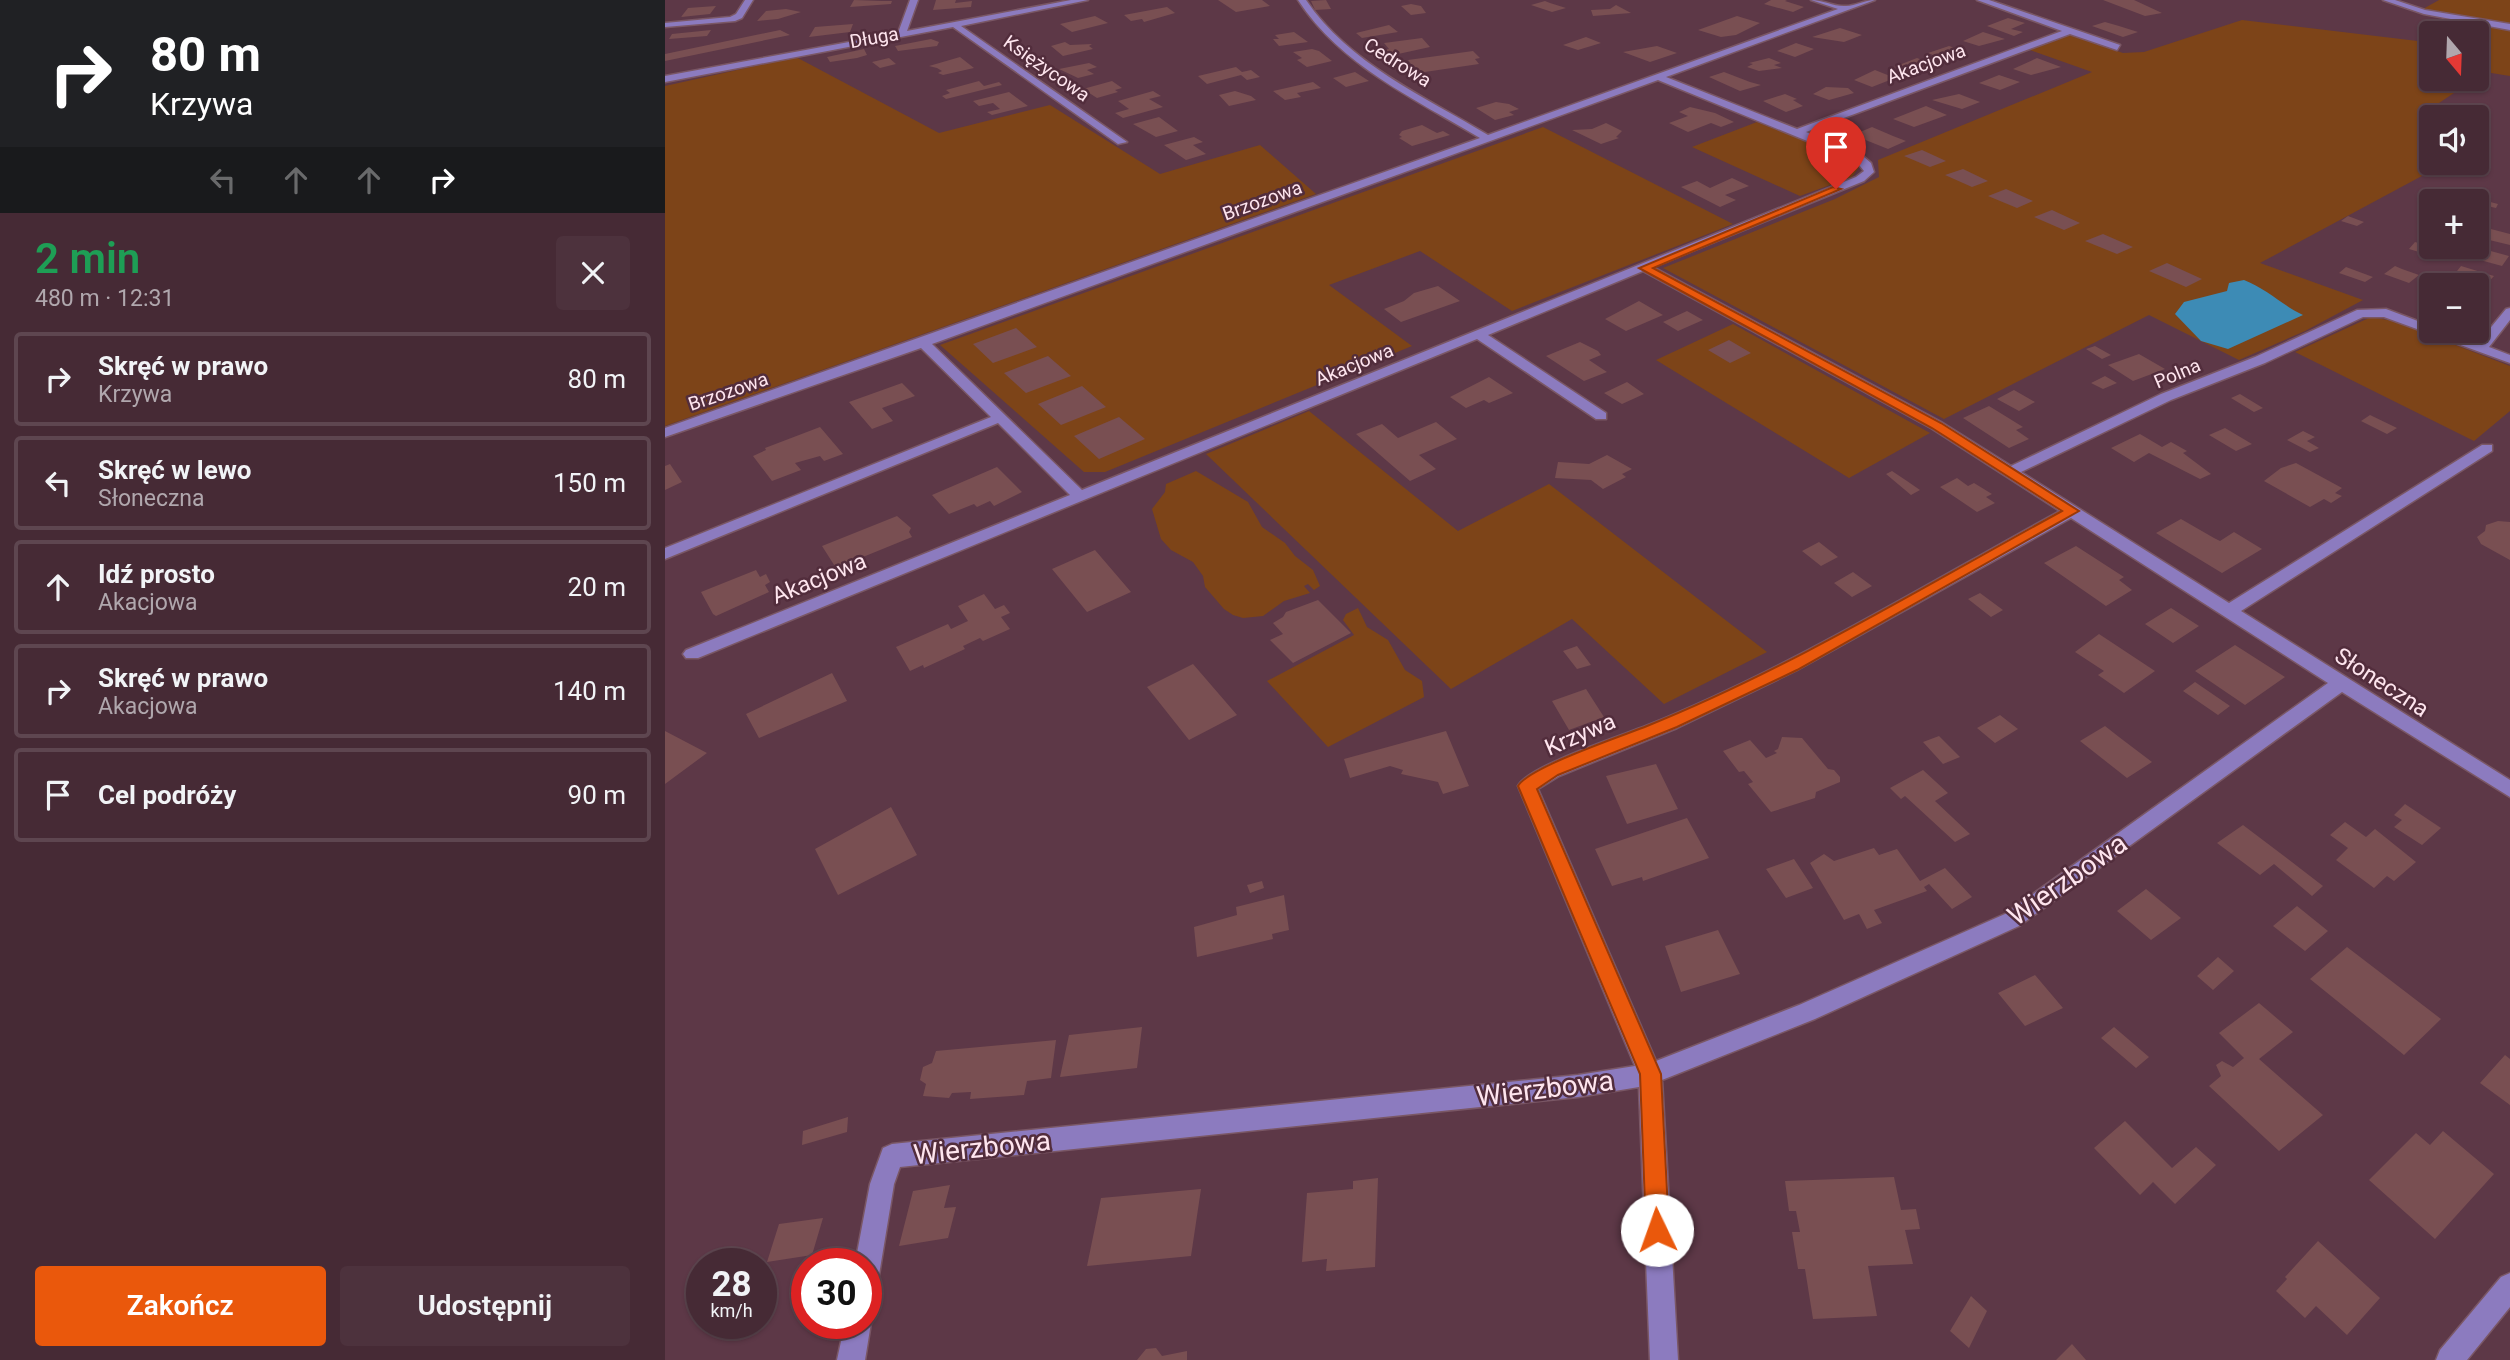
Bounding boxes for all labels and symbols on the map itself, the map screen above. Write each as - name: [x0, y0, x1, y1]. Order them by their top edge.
- north arrow: [2419, 21, 2489, 91]
- street label: Długa: [848, 22, 900, 53]
- street label: Księżycowa: [999, 30, 1094, 107]
- street label: Cedrowa: [1360, 33, 1436, 92]
- street label: Akacjowa: [1884, 39, 1969, 88]
- pin: [1806, 117, 1866, 189]
- street label: Brzozowa: [1219, 175, 1305, 225]
- street label: Akacjowa: [1312, 338, 1397, 391]
- street label: Polna: [2151, 353, 2204, 393]
- street label: Brzozowa: [685, 367, 771, 416]
- street label: Akacjowa: [768, 547, 870, 610]
- street label: Słoneczna: [2330, 642, 2434, 723]
- street label: Krzywa: [1541, 708, 1620, 761]
- street label: Wierzbowa: [2001, 826, 2133, 932]
- street label: Wierzbowa: [1475, 1064, 1615, 1113]
- street label: Wierzbowa: [912, 1124, 1052, 1171]
- position arrow: [1620, 1193, 1694, 1267]
- speed limit sign: 30: [791, 1248, 882, 1339]

